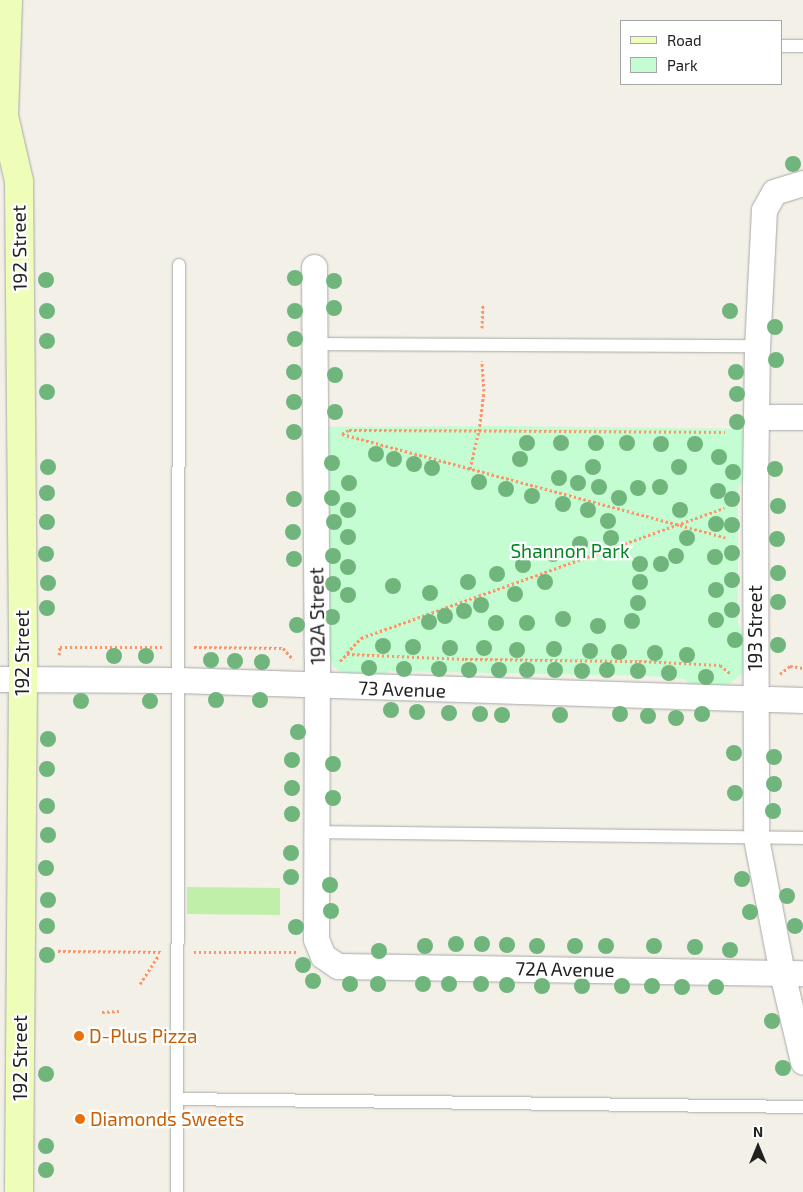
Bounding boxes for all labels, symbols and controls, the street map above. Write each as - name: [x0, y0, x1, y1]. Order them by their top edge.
- legend: [620, 20, 783, 85]
- text: Road: [667, 31, 702, 49]
- text: Park: [667, 56, 698, 74]
- street label: 192 Street: [7, 205, 31, 291]
- park label: Shannon Park: [510, 540, 630, 562]
- street label: 192A Street: [305, 567, 329, 665]
- street label: 193 Street: [744, 585, 766, 671]
- street label: 192 Street: [11, 610, 33, 696]
- street label: 73 Avenue: [358, 676, 446, 702]
- street label: 72A Avenue: [515, 957, 615, 981]
- street label: 192 Street: [9, 1015, 31, 1101]
- place label: D-Plus Pizza: [89, 1025, 197, 1047]
- marker: D-Plus Pizza: [73, 1030, 85, 1042]
- place label: Diamonds Sweets: [90, 1108, 244, 1130]
- marker: Diamonds Sweets: [74, 1113, 86, 1125]
- north arrow: [733, 1122, 783, 1172]
- text: N: [753, 1123, 763, 1140]

